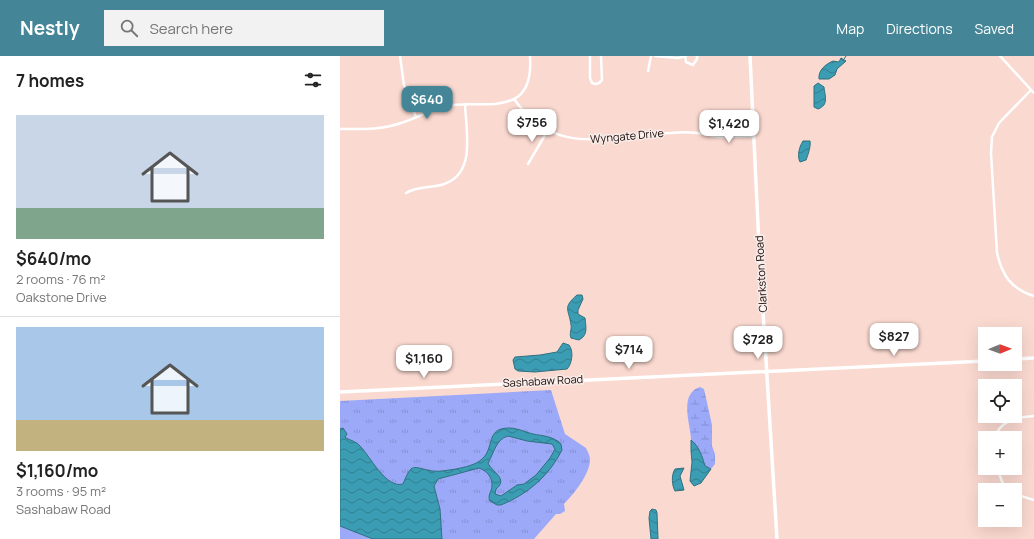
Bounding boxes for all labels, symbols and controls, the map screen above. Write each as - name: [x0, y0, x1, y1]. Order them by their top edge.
- search box: [104, 10, 384, 46]
- text: Nestly: [20, 15, 80, 41]
- icon: search: [118, 17, 140, 39]
- text: Search here: [150, 18, 233, 39]
- text: Map: [836, 19, 864, 38]
- text: Directions: [886, 19, 953, 38]
- text: Saved: [975, 19, 1014, 38]
- text: 7 homes: [16, 69, 84, 92]
- icon: filters: [302, 69, 324, 91]
- pin: $640: [403, 86, 451, 120]
- text: $640: [411, 90, 443, 108]
- pin: $756: [508, 109, 556, 143]
- pin: $1,420: [696, 110, 762, 144]
- text: $756: [517, 113, 547, 131]
- text: $1,420: [708, 114, 750, 132]
- street label: Wyngate Drive: [590, 125, 665, 146]
- icon: home: [134, 141, 206, 213]
- street label: Clarkston Road: [751, 235, 770, 313]
- text: $640/mo: [16, 247, 91, 270]
- text: 2 rooms · 76 m²: [16, 270, 105, 288]
- text: Oakstone Drive: [16, 288, 107, 306]
- pin: $827: [870, 323, 918, 357]
- pin: $728: [734, 326, 782, 360]
- text: $827: [879, 327, 909, 345]
- north arrow: [978, 327, 1022, 371]
- map controls: [978, 327, 1022, 527]
- text: $728: [743, 330, 773, 348]
- pin: $714: [605, 336, 653, 370]
- text: $714: [615, 340, 643, 358]
- pin: $1,160: [391, 345, 457, 379]
- text: $1,160: [405, 349, 443, 367]
- icon: home: [134, 353, 206, 425]
- street label: Sashabaw Road: [502, 371, 584, 390]
- button: locate: [978, 379, 1022, 423]
- button: +: [978, 431, 1022, 475]
- text: $1,160/mo: [16, 459, 98, 482]
- text: 3 rooms · 95 m²: [16, 482, 106, 500]
- button: −: [978, 483, 1022, 527]
- text: Sashabaw Road: [16, 500, 111, 518]

